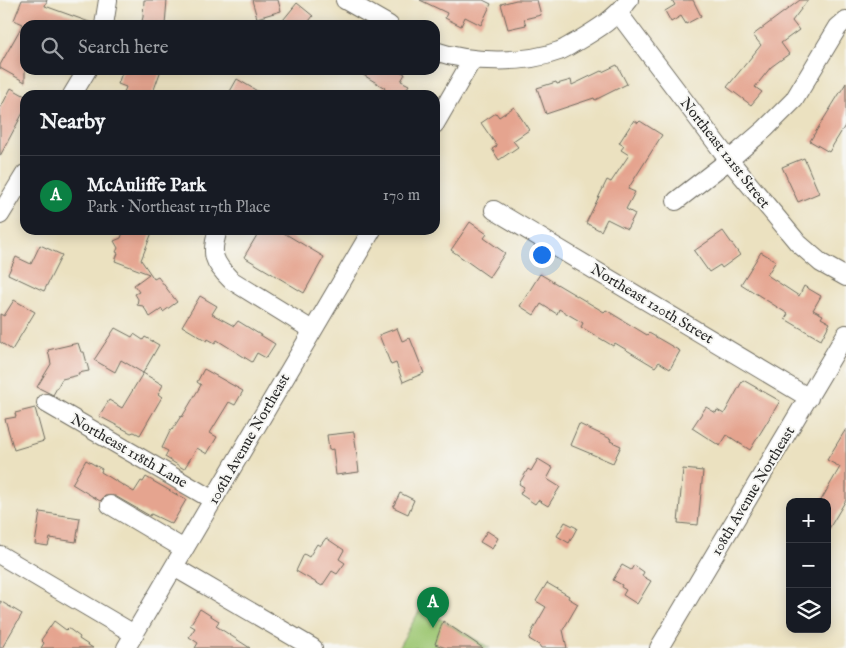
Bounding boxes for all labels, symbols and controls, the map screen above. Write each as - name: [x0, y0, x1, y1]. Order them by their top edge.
- search box: [20, 20, 440, 75]
- icon: search: [38, 34, 66, 62]
- text: Search here: [78, 36, 169, 60]
- street label: Northeast 121st Street: [676, 94, 774, 212]
- text: Nearby: [40, 109, 105, 136]
- text: McAuliffe Park: [87, 174, 206, 198]
- text: A: [51, 186, 61, 206]
- text: 170 m: [383, 186, 420, 206]
- text: Park · Northeast 117th Place: [87, 198, 270, 218]
- your location: [529, 242, 555, 268]
- street label: Northeast 120th Street: [587, 260, 717, 348]
- street label: 106th Avenue Northeast: [204, 370, 294, 508]
- street label: Northeast 118th Lane: [67, 410, 191, 492]
- street label: 108th Avenue Northeast: [707, 423, 799, 559]
- map controls: [786, 498, 831, 633]
- button: +: [786, 498, 831, 543]
- button: −: [786, 543, 831, 588]
- pin: A: [417, 587, 449, 628]
- button: layers: [786, 588, 831, 633]

